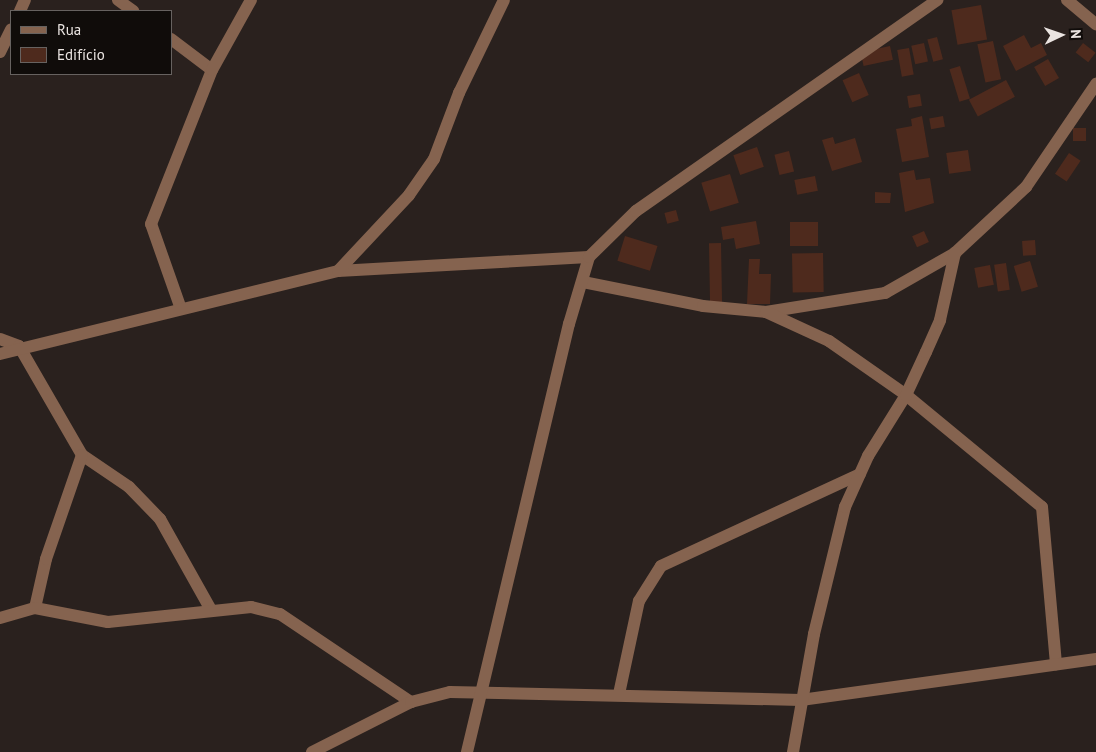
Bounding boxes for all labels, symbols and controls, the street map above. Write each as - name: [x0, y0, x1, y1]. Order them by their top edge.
- legend: [10, 10, 172, 75]
- north arrow: [1036, 10, 1086, 60]
- text: Rua: [57, 20, 81, 39]
- text: N: [1067, 29, 1085, 39]
- text: Edifício: [57, 45, 105, 64]

